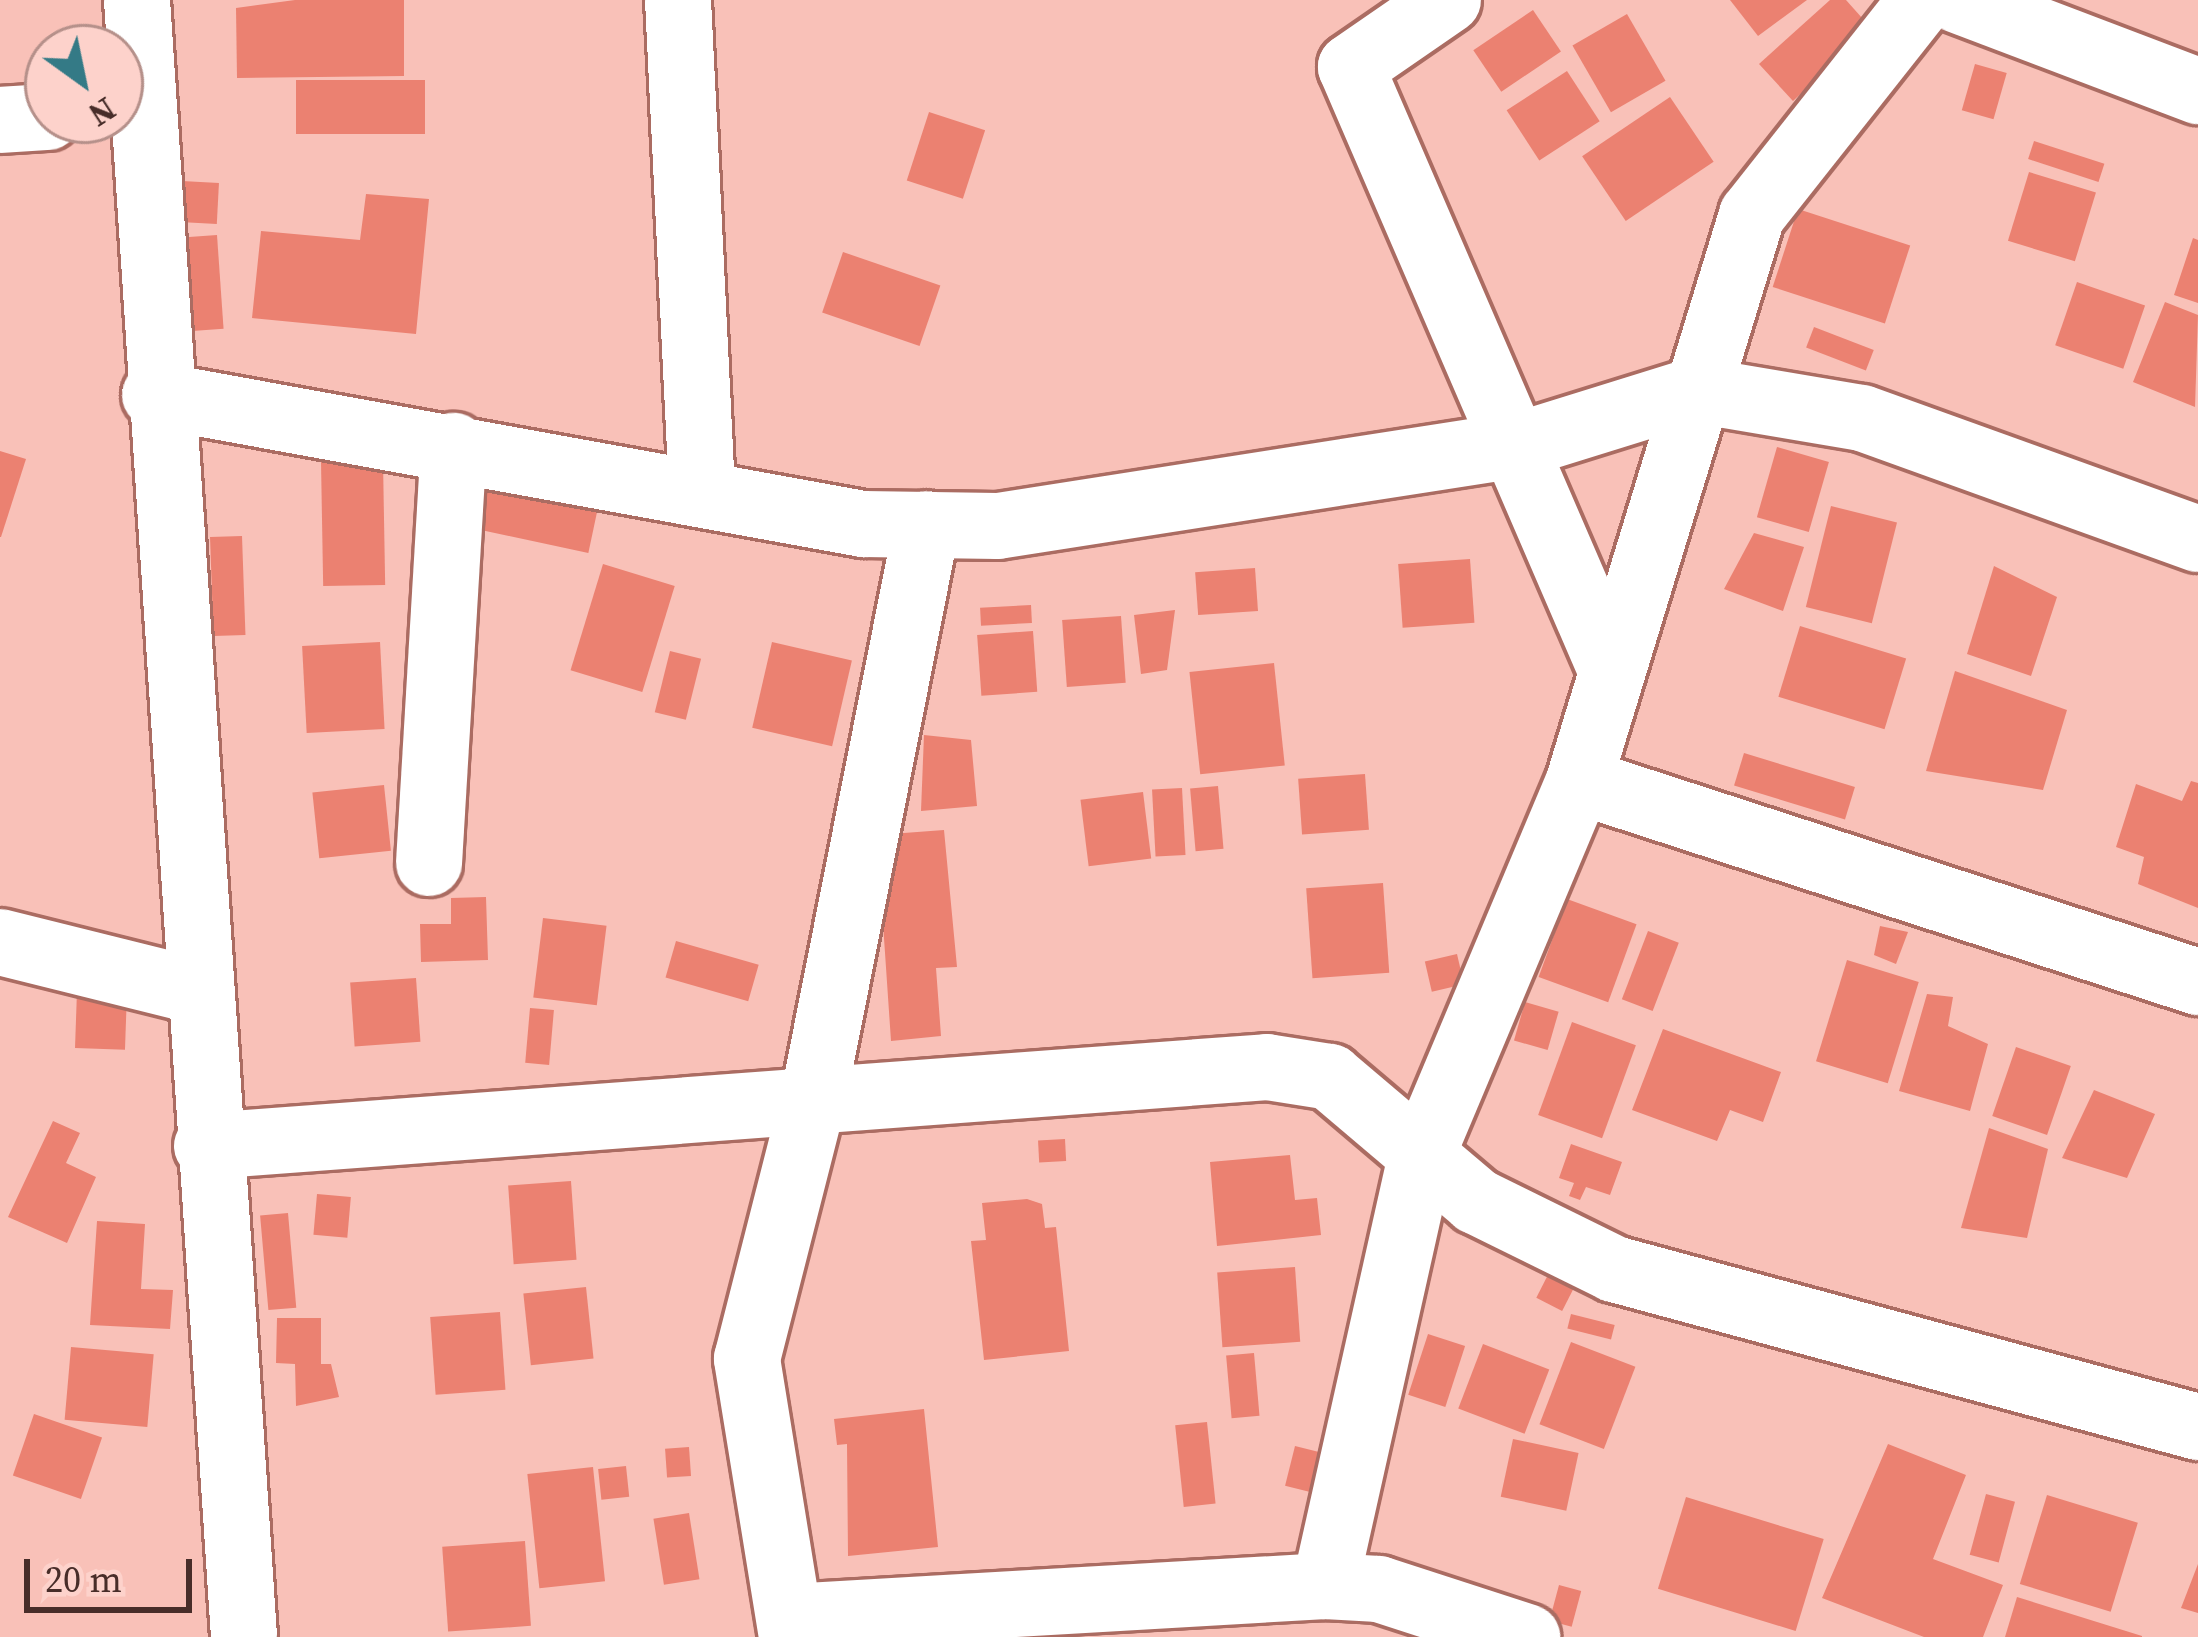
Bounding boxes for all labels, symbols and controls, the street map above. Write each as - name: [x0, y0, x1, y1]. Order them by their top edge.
- north arrow: [24, 24, 144, 144]
- text: N: [80, 87, 125, 138]
- scale bar: [30, 1535, 198, 1609]
- text: 20 m: [45, 1555, 122, 1604]

